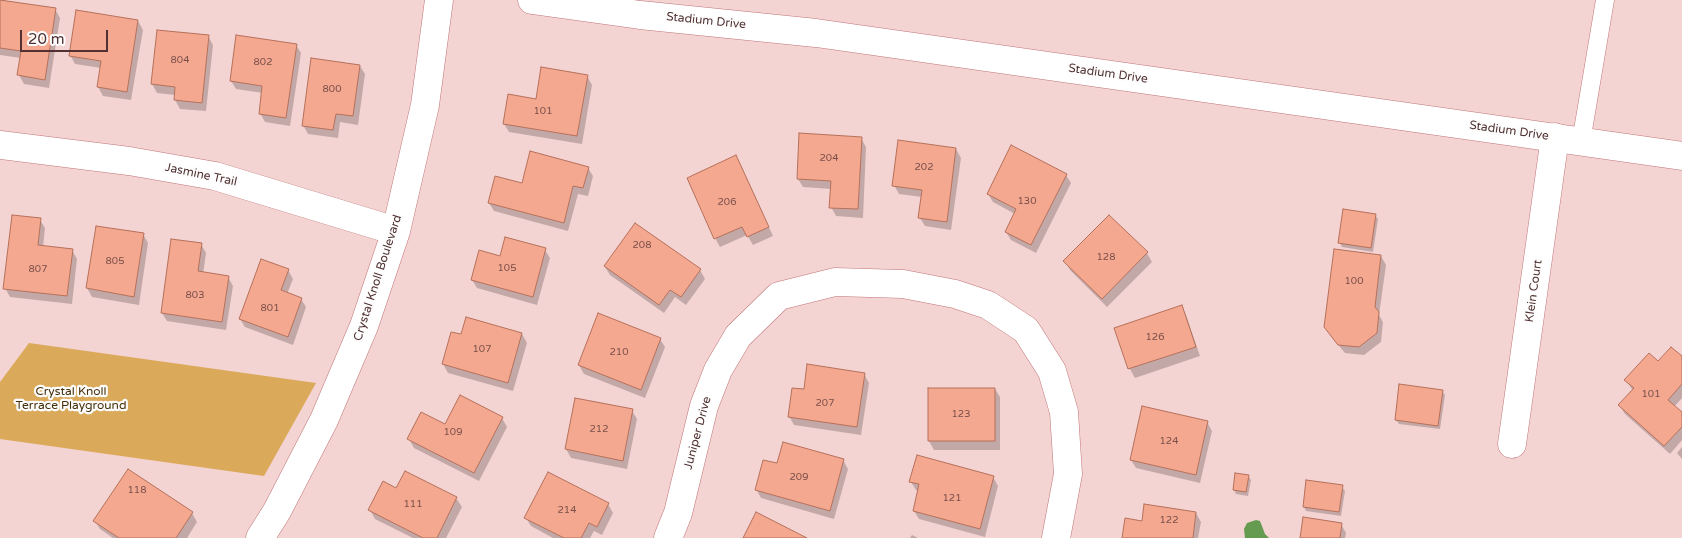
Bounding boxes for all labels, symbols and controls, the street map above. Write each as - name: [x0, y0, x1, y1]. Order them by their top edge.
- street label: Stadium Drive: [665, 10, 747, 32]
- scale bar: [22, 20, 110, 52]
- text: 20 m: [28, 30, 65, 48]
- house number: 804: [171, 54, 189, 66]
- house number: 802: [254, 56, 272, 68]
- street label: Stadium Drive: [1067, 61, 1149, 87]
- house number: 800: [323, 83, 341, 95]
- house number: 101: [534, 105, 552, 117]
- street label: Stadium Drive: [1468, 118, 1550, 144]
- house number: 204: [820, 152, 838, 164]
- street label: Jasmine Trail: [164, 160, 238, 190]
- house number: 202: [915, 161, 933, 173]
- house number: 130: [1018, 195, 1036, 207]
- house number: 206: [718, 196, 736, 208]
- street label: Crystal Knoll Boulevard: [351, 213, 405, 343]
- house number: 208: [633, 239, 651, 251]
- house number: 128: [1097, 251, 1115, 263]
- house number: 805: [106, 255, 124, 267]
- street label: Klein Court: [1522, 259, 1546, 323]
- house number: 105: [498, 262, 516, 274]
- house number: 807: [29, 263, 47, 275]
- house number: 100: [1345, 275, 1363, 287]
- house number: 803: [186, 289, 204, 301]
- house number: 801: [261, 302, 279, 314]
- house number: 126: [1146, 331, 1164, 343]
- house number: 107: [473, 343, 491, 355]
- house number: 210: [610, 346, 628, 358]
- park label: Crystal Knoll Terrace Playground: [16, 385, 126, 413]
- house number: 101: [1642, 388, 1660, 400]
- street label: Juniper Drive: [681, 395, 715, 471]
- house number: 207: [816, 397, 834, 409]
- house number: 123: [952, 408, 970, 420]
- house number: 212: [590, 423, 608, 435]
- house number: 109: [444, 426, 462, 438]
- house number: 124: [1160, 435, 1178, 447]
- house number: 209: [790, 471, 808, 483]
- house number: 118: [128, 484, 146, 496]
- house number: 121: [943, 492, 961, 504]
- house number: 111: [404, 498, 422, 510]
- house number: 214: [558, 504, 576, 516]
- house number: 122: [1160, 514, 1178, 526]

